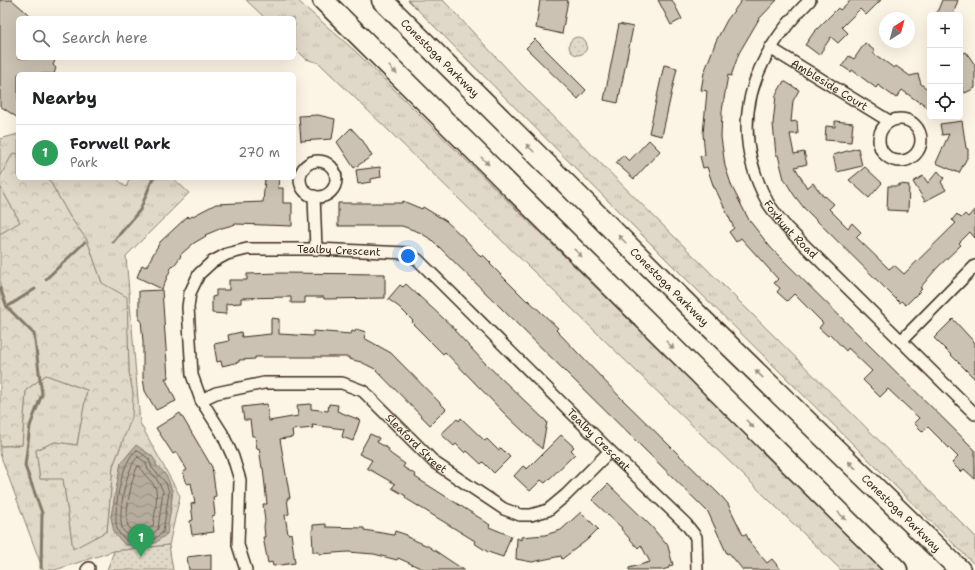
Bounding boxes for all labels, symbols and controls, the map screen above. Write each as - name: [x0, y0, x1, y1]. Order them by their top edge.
- north arrow: [879, 12, 915, 48]
- map controls: [927, 12, 963, 120]
- button: +: [927, 12, 963, 48]
- search box: [16, 16, 296, 60]
- street label: Conestoga Parkway: [397, 16, 482, 101]
- icon: search: [30, 27, 52, 49]
- text: Search here: [62, 28, 148, 48]
- button: −: [927, 48, 963, 84]
- street label: Ambleside Court: [788, 56, 871, 114]
- one-way arrow: [388, 65, 398, 75]
- button: locate: [927, 84, 963, 120]
- text: Nearby: [32, 87, 97, 109]
- text: Forwell Park: [70, 134, 170, 154]
- one-way arrow: [525, 143, 535, 152]
- text: 1: [42, 144, 48, 161]
- text: 270 m: [238, 144, 280, 161]
- text: Park: [70, 154, 98, 171]
- one-way arrow: [480, 156, 490, 166]
- street label: Foxhunt Road: [760, 197, 821, 262]
- one-way arrow: [617, 234, 627, 244]
- street label: Tealby Crescent: [297, 242, 381, 260]
- street label: Conestoga Parkway: [627, 244, 712, 330]
- your location: [398, 246, 418, 266]
- one-way arrow: [573, 248, 583, 258]
- one-way arrow: [665, 340, 675, 349]
- one-way arrow: [754, 369, 764, 379]
- street label: Tealby Crescent: [563, 405, 634, 475]
- street label: Sleaford Street: [382, 411, 450, 477]
- one-way arrow: [745, 419, 755, 429]
- one-way arrow: [847, 460, 857, 470]
- street label: Conestoga Parkway: [858, 471, 944, 555]
- one-way arrow: [837, 511, 847, 521]
- pin: 1: [128, 524, 154, 557]

